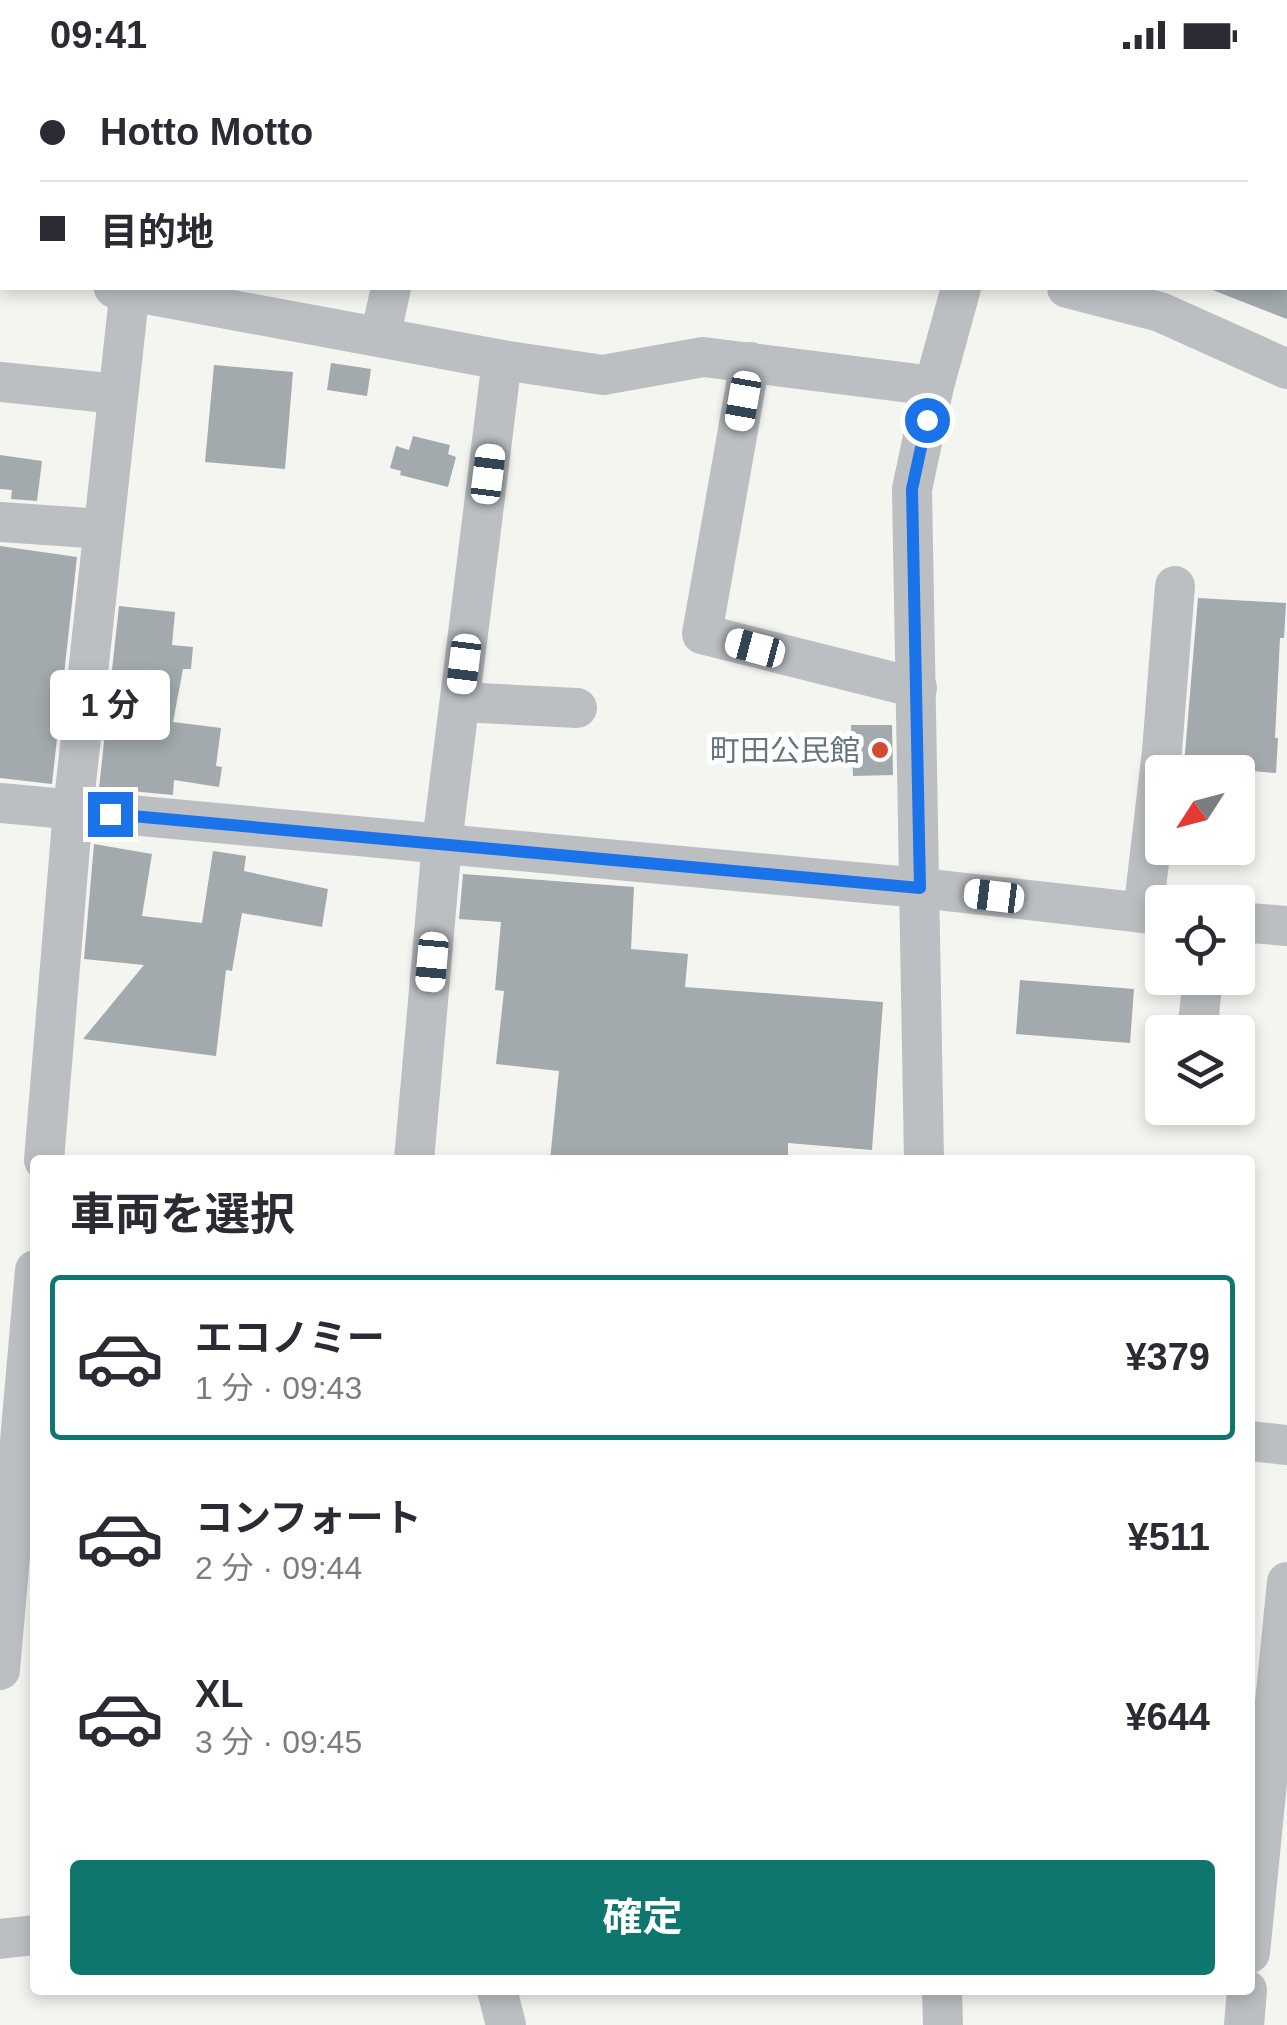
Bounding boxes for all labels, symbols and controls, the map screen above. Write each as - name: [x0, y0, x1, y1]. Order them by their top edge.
- text: 09:41: [50, 14, 147, 56]
- text: Hotto Motto: [100, 111, 313, 153]
- text: 目的地: [100, 211, 214, 253]
- car: [723, 369, 763, 433]
- route start: [905, 398, 950, 443]
- car: [469, 442, 507, 506]
- car: [722, 626, 788, 670]
- car: [445, 632, 483, 696]
- callout: 1 分: [50, 669, 170, 739]
- text: 1 分: [81, 687, 139, 723]
- place label: 町田公民館: [710, 734, 860, 767]
- marker: 町田公民館: [869, 739, 891, 761]
- north arrow: [1145, 755, 1255, 865]
- map controls: [1145, 755, 1255, 1125]
- route end: [88, 792, 133, 837]
- car: [962, 877, 1026, 915]
- button: locate: [1145, 885, 1255, 995]
- car: [414, 931, 450, 993]
- button: layers: [1145, 1015, 1255, 1125]
- text: 車両を選択: [70, 1189, 295, 1240]
- icon: car: [75, 1313, 165, 1403]
- text: エコノミー: [195, 1317, 385, 1359]
- text: ¥379: [1125, 1336, 1210, 1378]
- text: 1 分 · 09:43: [195, 1370, 362, 1406]
- icon: car: [75, 1493, 165, 1583]
- text: コンフォート: [195, 1497, 422, 1539]
- text: ¥511: [1128, 1516, 1210, 1558]
- text: 2 分 · 09:44: [195, 1550, 362, 1586]
- icon: car: [75, 1673, 165, 1763]
- text: XL: [195, 1673, 244, 1715]
- text: ¥644: [1125, 1696, 1210, 1738]
- text: 3 分 · 09:45: [195, 1724, 362, 1760]
- button: 確定: [70, 1860, 1215, 1975]

